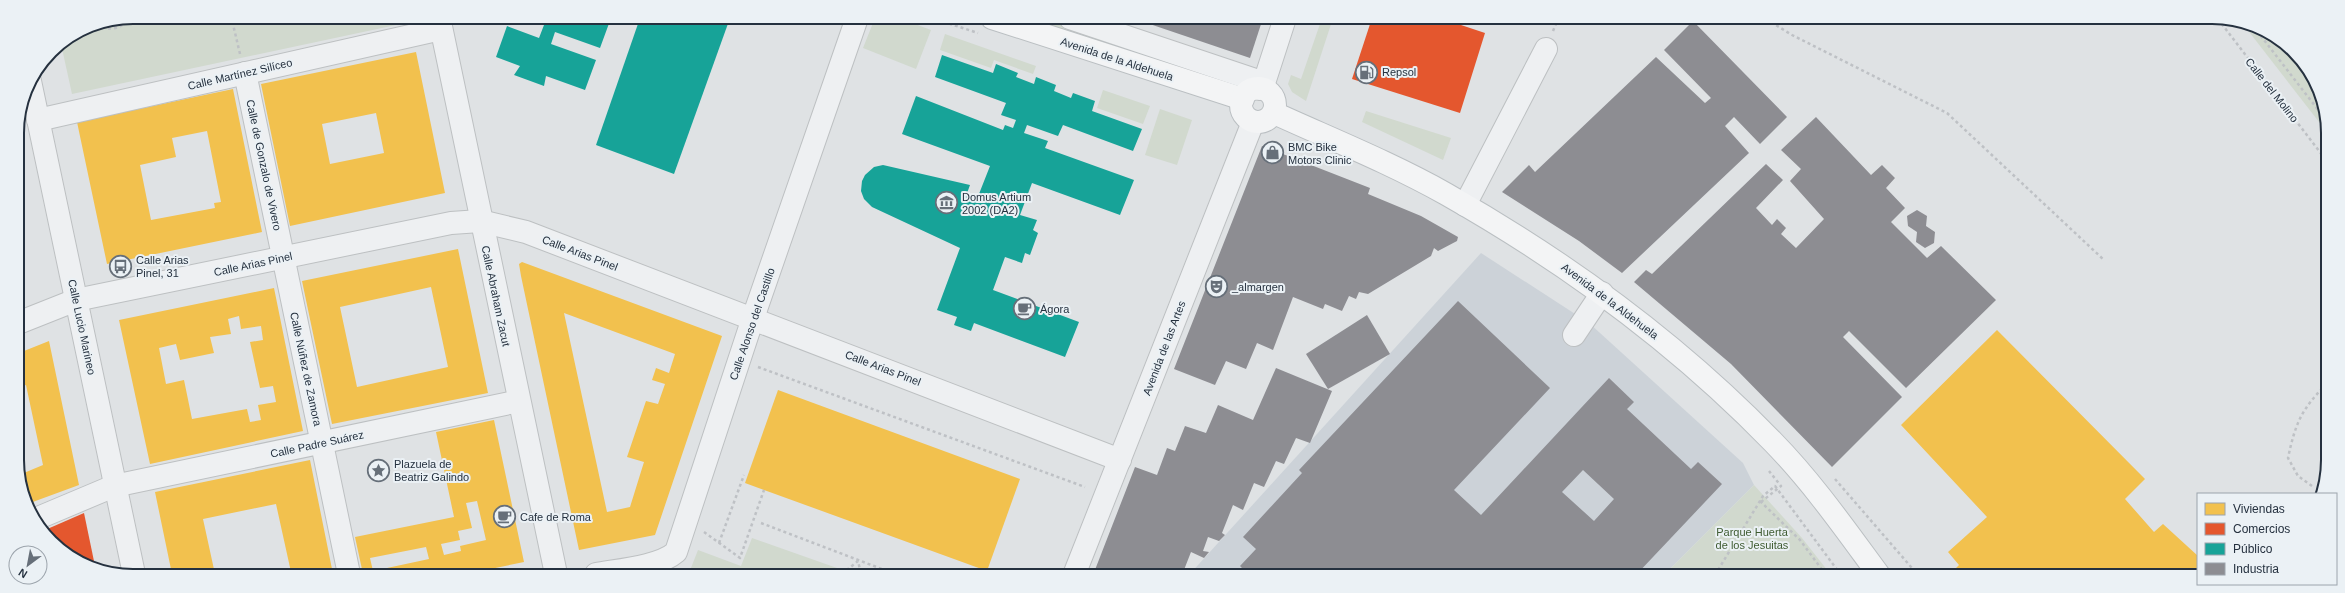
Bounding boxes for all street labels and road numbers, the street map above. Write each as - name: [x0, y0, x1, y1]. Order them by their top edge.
- street label: Avenida de la Aldehuela: [1059, 35, 1176, 83]
- street label: Calle del Molino: [2243, 55, 2301, 125]
- street label: Calle Martínez Silíceo: [187, 56, 293, 92]
- street label: Calle de Gonzalo de Vivero: [244, 98, 284, 232]
- street label: Calle Arias Pinel: [540, 233, 620, 273]
- street label: Calle Abraham Zacut: [479, 245, 513, 347]
- street label: Calle Arias Pinel: [213, 250, 293, 278]
- street label: Avenida de la Aldehuela: [1559, 261, 1661, 342]
- street label: Calle Alonso del Castillo: [727, 266, 777, 382]
- street label: Calle Lucio Marineo: [66, 278, 98, 376]
- street label: Avenida de las Artes: [1140, 299, 1188, 397]
- street label: Calle Núñez de Zamora: [288, 311, 324, 428]
- street label: Calle Arias Pinel: [843, 348, 923, 388]
- street label: Calle Padre Suárez: [269, 428, 365, 460]

